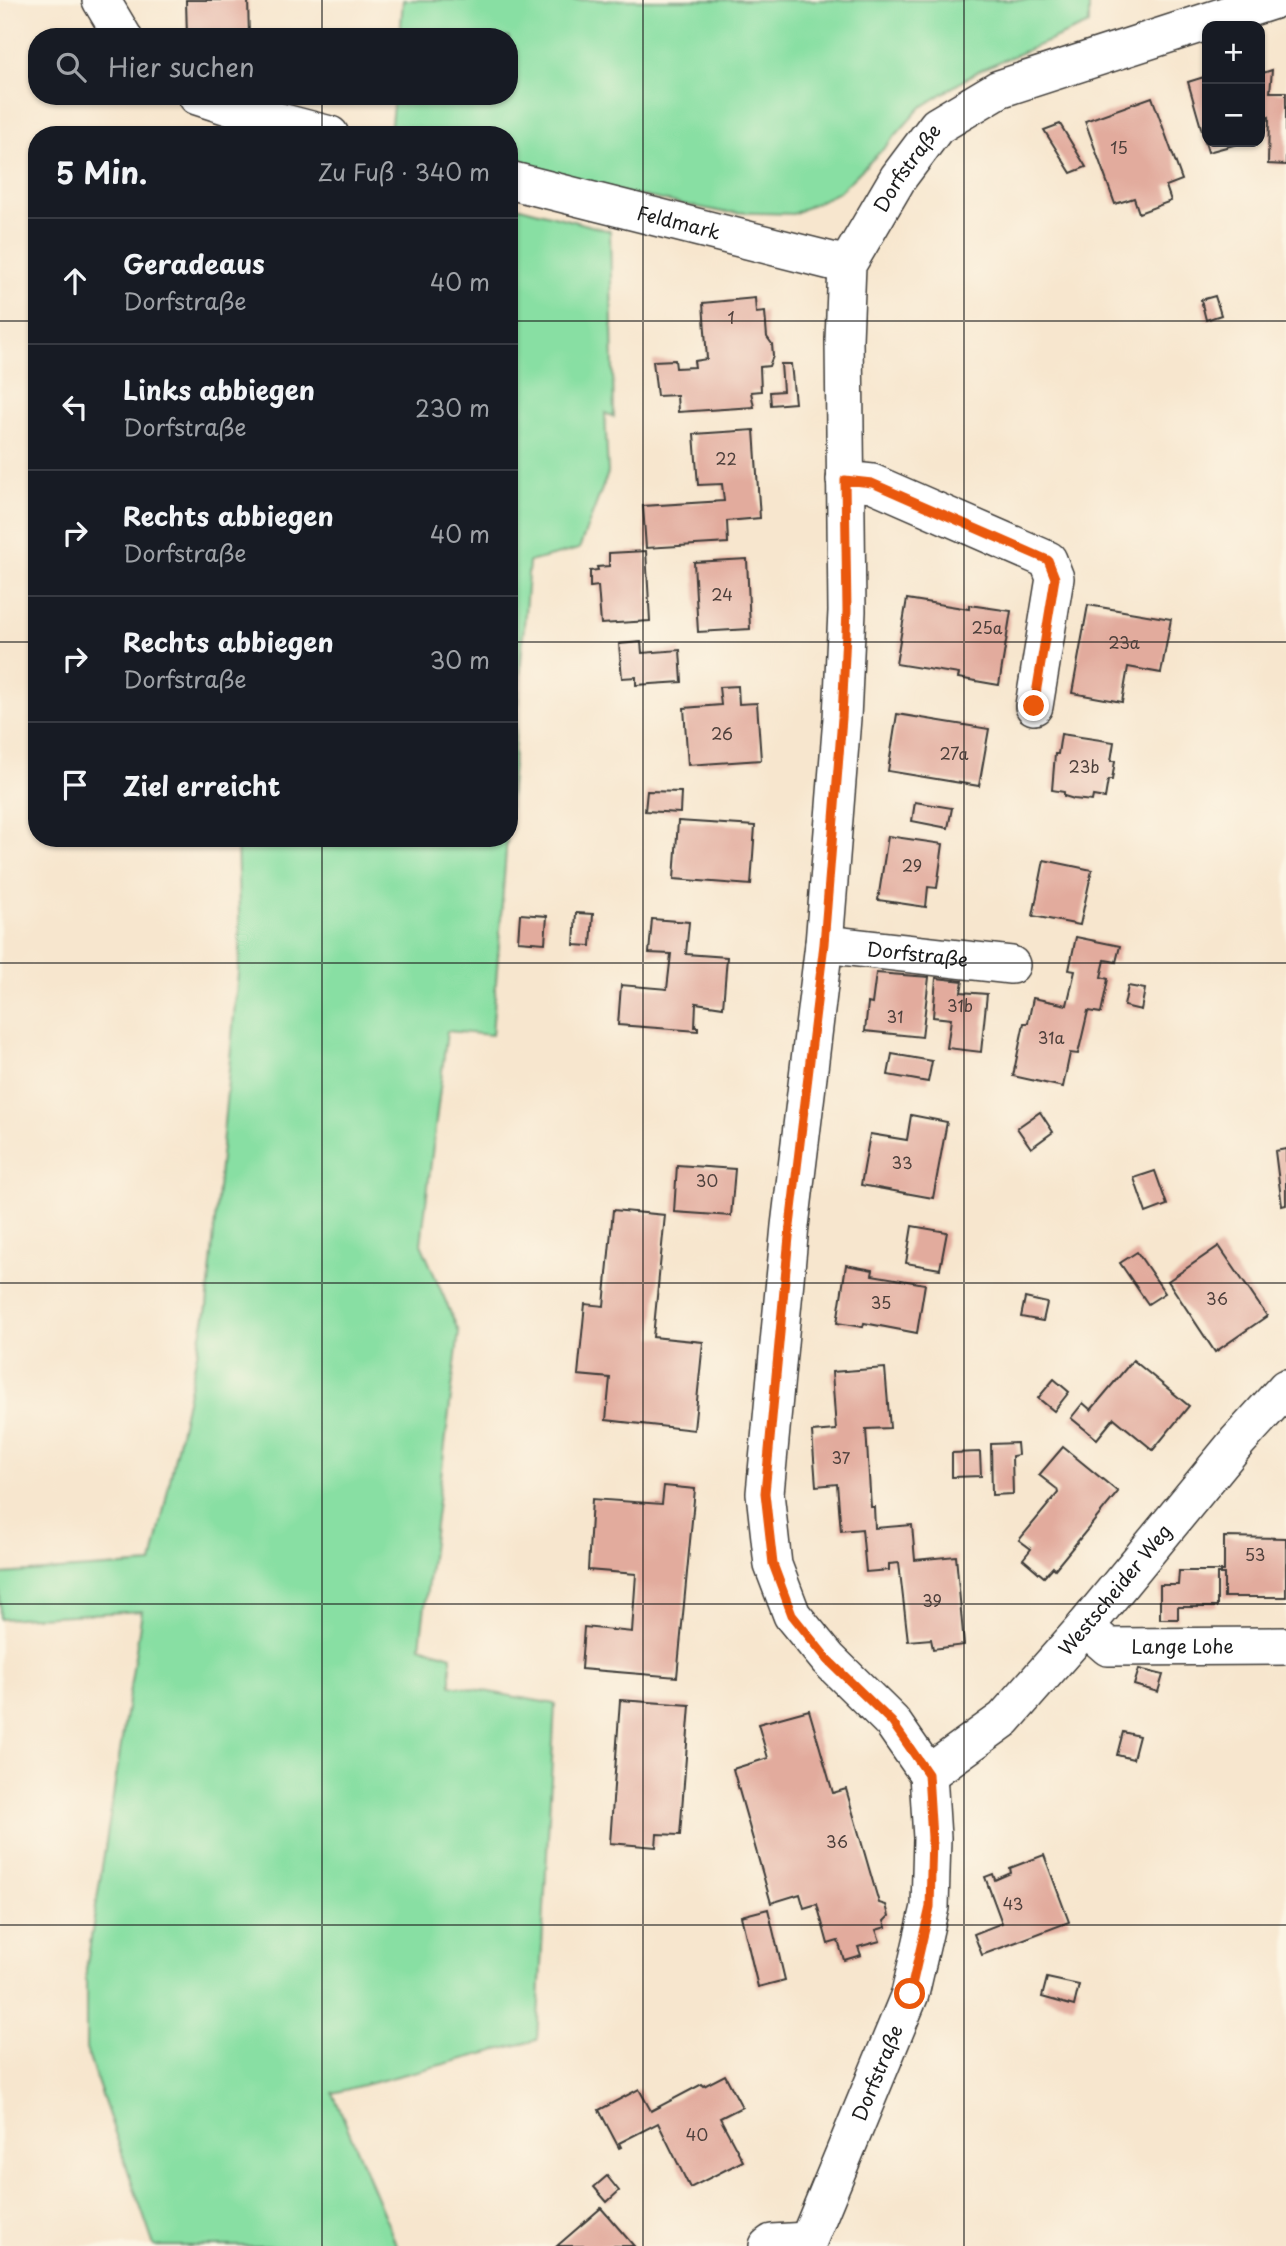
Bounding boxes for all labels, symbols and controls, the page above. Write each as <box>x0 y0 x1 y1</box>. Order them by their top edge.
map controls <box>1202 21 1265 147</box>
button: + <box>1202 21 1265 84</box>
search box <box>28 28 518 105</box>
text: Hier suchen <box>108 47 255 86</box>
icon: search <box>52 48 90 86</box>
button: − <box>1202 84 1265 147</box>
street label: Dorfstraße <box>866 118 947 217</box>
house number: 15 <box>1110 135 1128 159</box>
text: 5 Min. <box>56 149 147 194</box>
text: Zu Fuß · 340 m <box>318 154 490 189</box>
street label: Feldmark <box>634 198 724 246</box>
text: Geradeaus <box>123 244 265 283</box>
icon: ahead <box>56 262 94 300</box>
text: 40 m <box>430 264 490 299</box>
text: Dorfstraße <box>123 283 247 318</box>
house number: 1 <box>727 305 735 329</box>
text: Links abbiegen <box>123 370 315 409</box>
icon: left <box>56 388 94 426</box>
text: 230 m <box>415 390 490 425</box>
text: Dorfstraße <box>123 409 247 444</box>
house number: 22 <box>715 446 737 470</box>
text: Rechts abbiegen <box>123 496 334 535</box>
icon: right <box>56 514 94 552</box>
text: 40 m <box>430 516 490 551</box>
text: Dorfstraße <box>123 535 247 570</box>
house number: 24 <box>711 582 733 606</box>
house number: 25a <box>971 615 1003 639</box>
text: Rechts abbiegen <box>123 622 334 661</box>
house number: 23a <box>1108 630 1140 654</box>
icon: right <box>56 640 94 678</box>
text: 30 m <box>429 642 490 677</box>
text: Dorfstraße <box>123 661 247 696</box>
route end <box>1018 690 1049 721</box>
house number: 26 <box>711 721 733 745</box>
house number: 27a <box>939 741 969 765</box>
house number: 23b <box>1069 754 1099 778</box>
icon: arrive <box>56 766 94 804</box>
text: Ziel erreicht <box>123 766 281 805</box>
house number: 29 <box>902 853 922 877</box>
street label: Dorfstraße <box>865 934 970 973</box>
house number: 31b <box>947 993 973 1017</box>
house number: 31 <box>887 1004 903 1028</box>
house number: 31a <box>1038 1025 1064 1049</box>
house number: 33 <box>891 1150 913 1174</box>
house number: 30 <box>696 1168 718 1192</box>
house number: 36 <box>1206 1286 1228 1310</box>
house number: 35 <box>871 1290 891 1314</box>
house number: 37 <box>832 1445 851 1469</box>
street label: Westscheider Weg <box>1051 1518 1177 1661</box>
house number: 53 <box>1245 1542 1265 1566</box>
house number: 39 <box>922 1588 942 1612</box>
street label: Lange Lohe <box>1131 1631 1234 1660</box>
house number: 36 <box>826 1829 848 1853</box>
house number: 43 <box>1003 1891 1023 1915</box>
route start <box>894 1978 925 2009</box>
street label: Dorfstraße <box>844 2020 909 2125</box>
house number: 40 <box>686 2122 708 2146</box>

